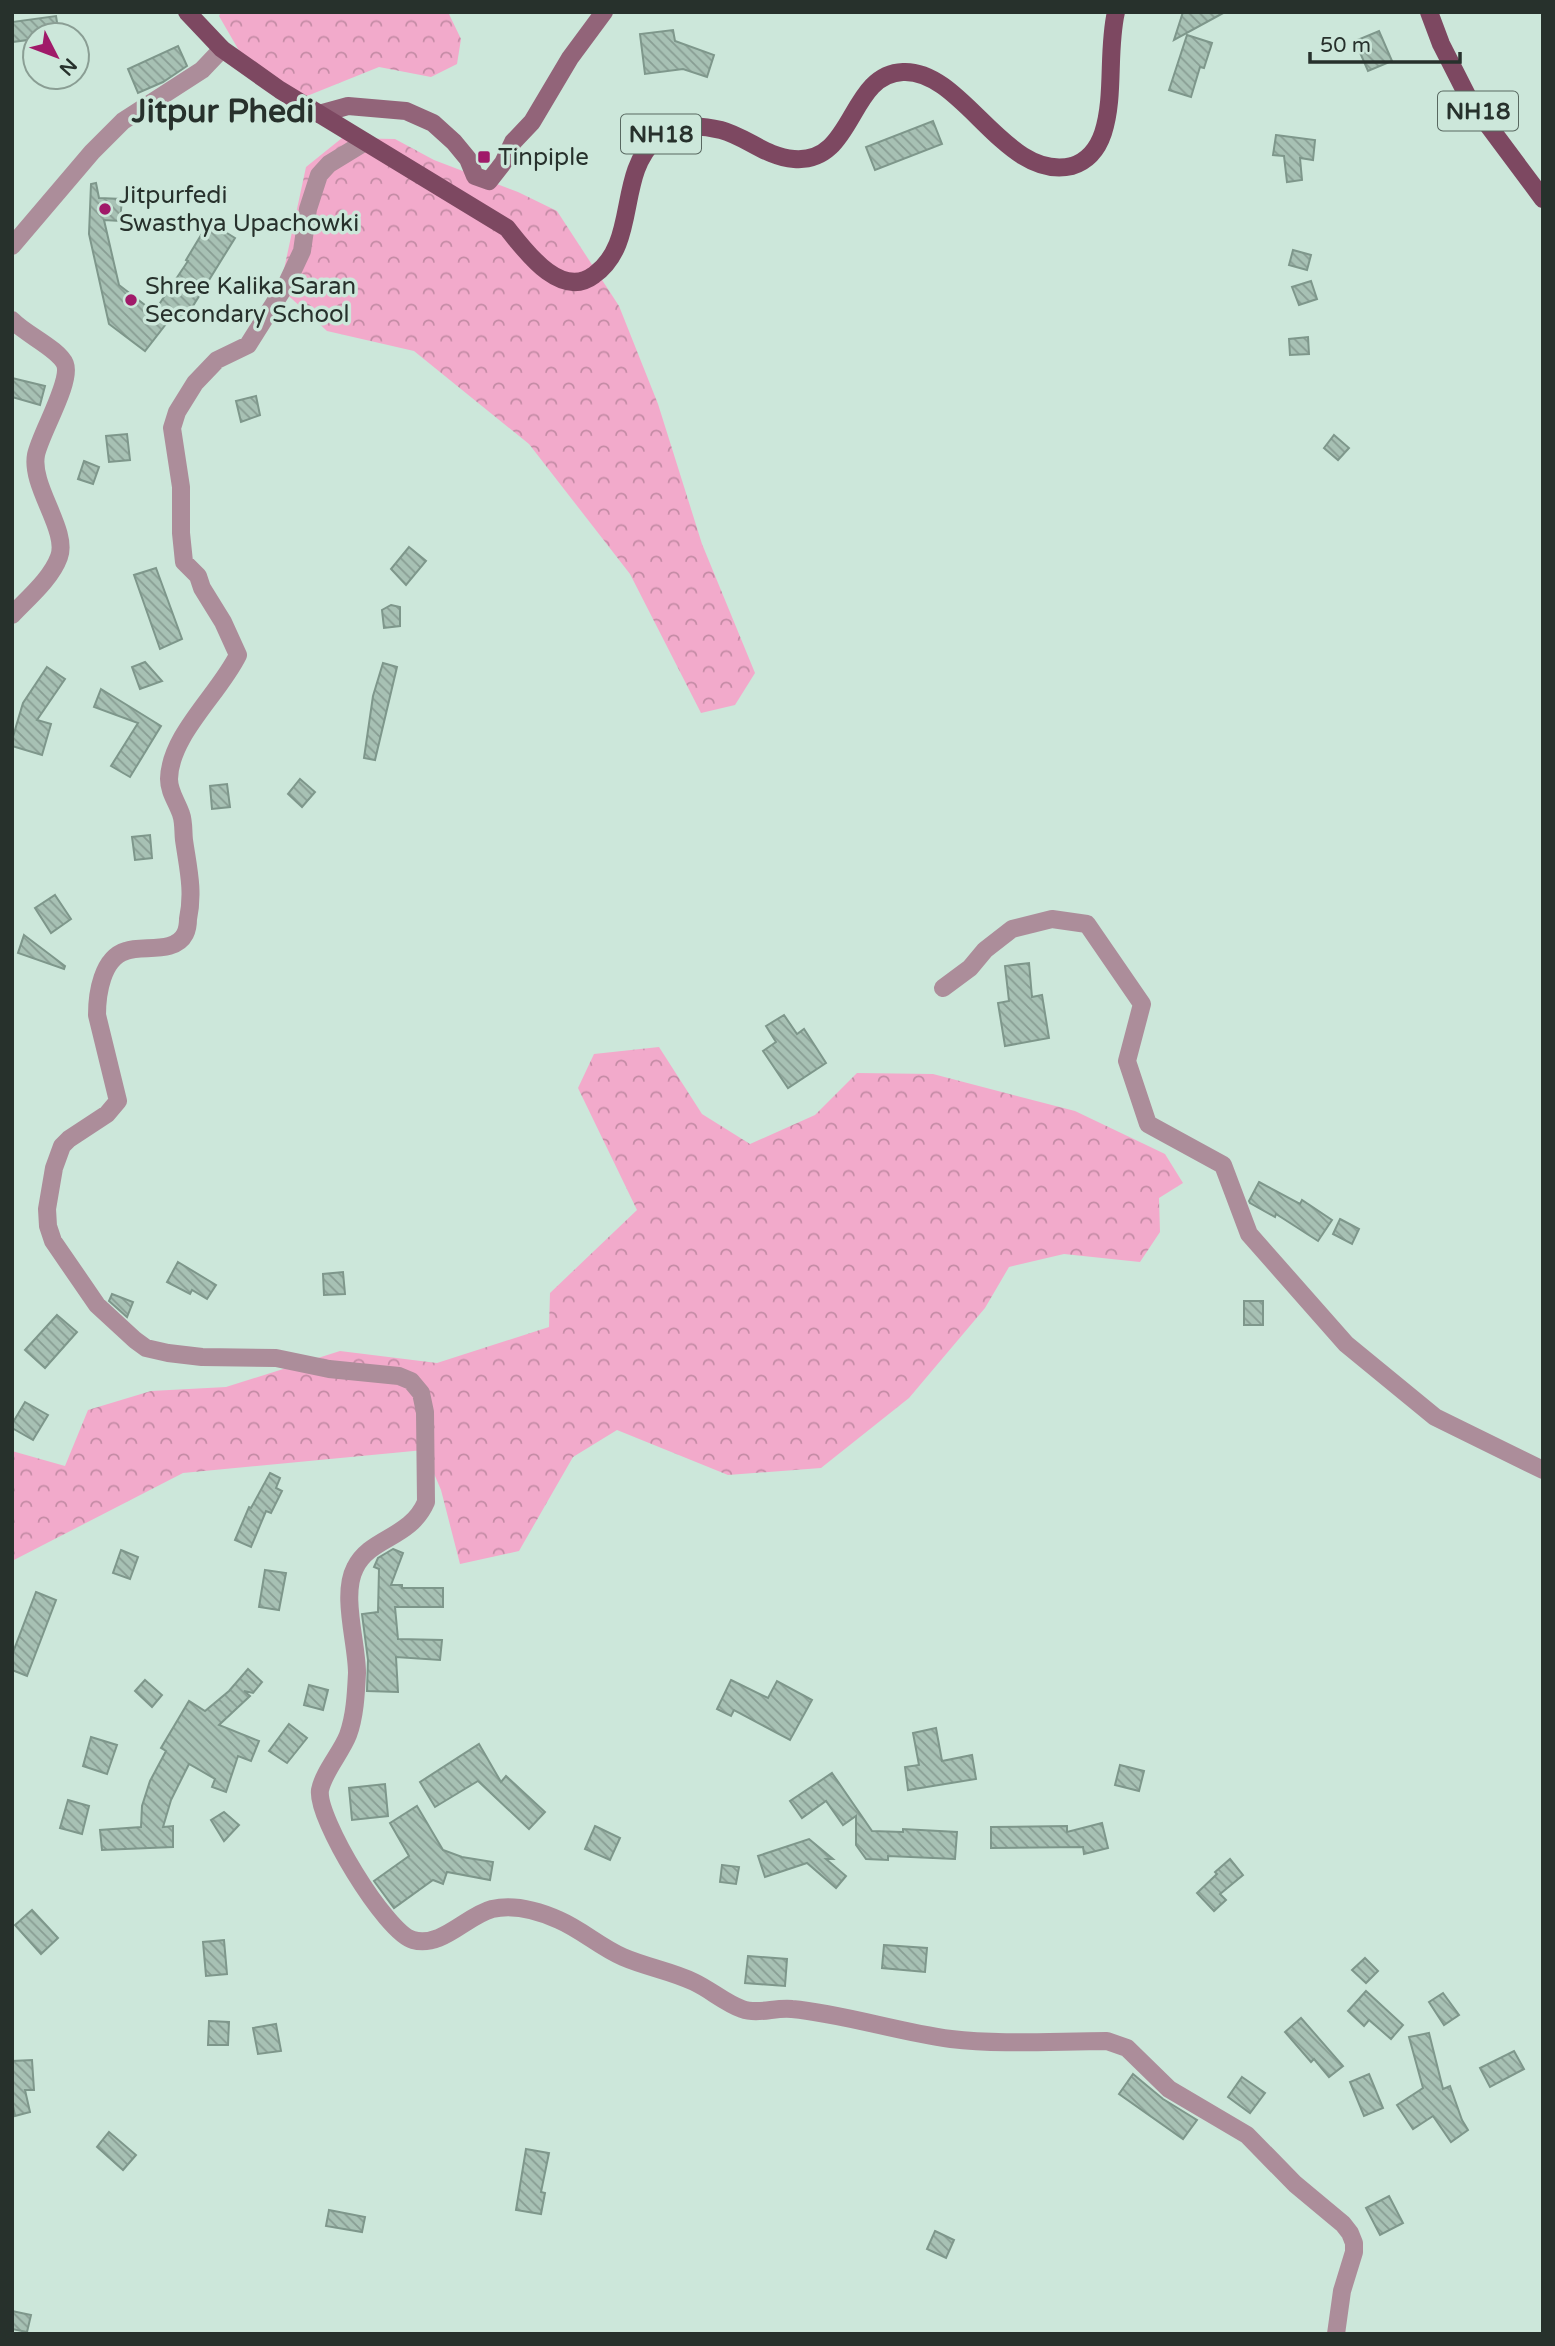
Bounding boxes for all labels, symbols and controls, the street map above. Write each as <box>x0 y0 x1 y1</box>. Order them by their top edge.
north arrow <box>21 21 91 91</box>
scale bar <box>1310 21 1460 65</box>
text: 50 m <box>1320 33 1371 58</box>
text: N <box>55 54 81 80</box>
road number: NH18 <box>1438 92 1518 130</box>
district label: Jitpur Phedi <box>131 93 314 131</box>
road number: NH18 <box>621 114 701 154</box>
place label: Tinpiple <box>498 143 589 172</box>
marker: Tinpiple <box>476 149 492 165</box>
place label: Jitpurfedi Swasthya Upachowki <box>119 181 359 238</box>
marker: Jitpurfedi Swasthya Upachowki <box>97 201 113 217</box>
place label: Shree Kalika Saran Secondary School <box>145 272 356 329</box>
marker: Shree Kalika Saran Secondary School <box>123 292 139 308</box>

